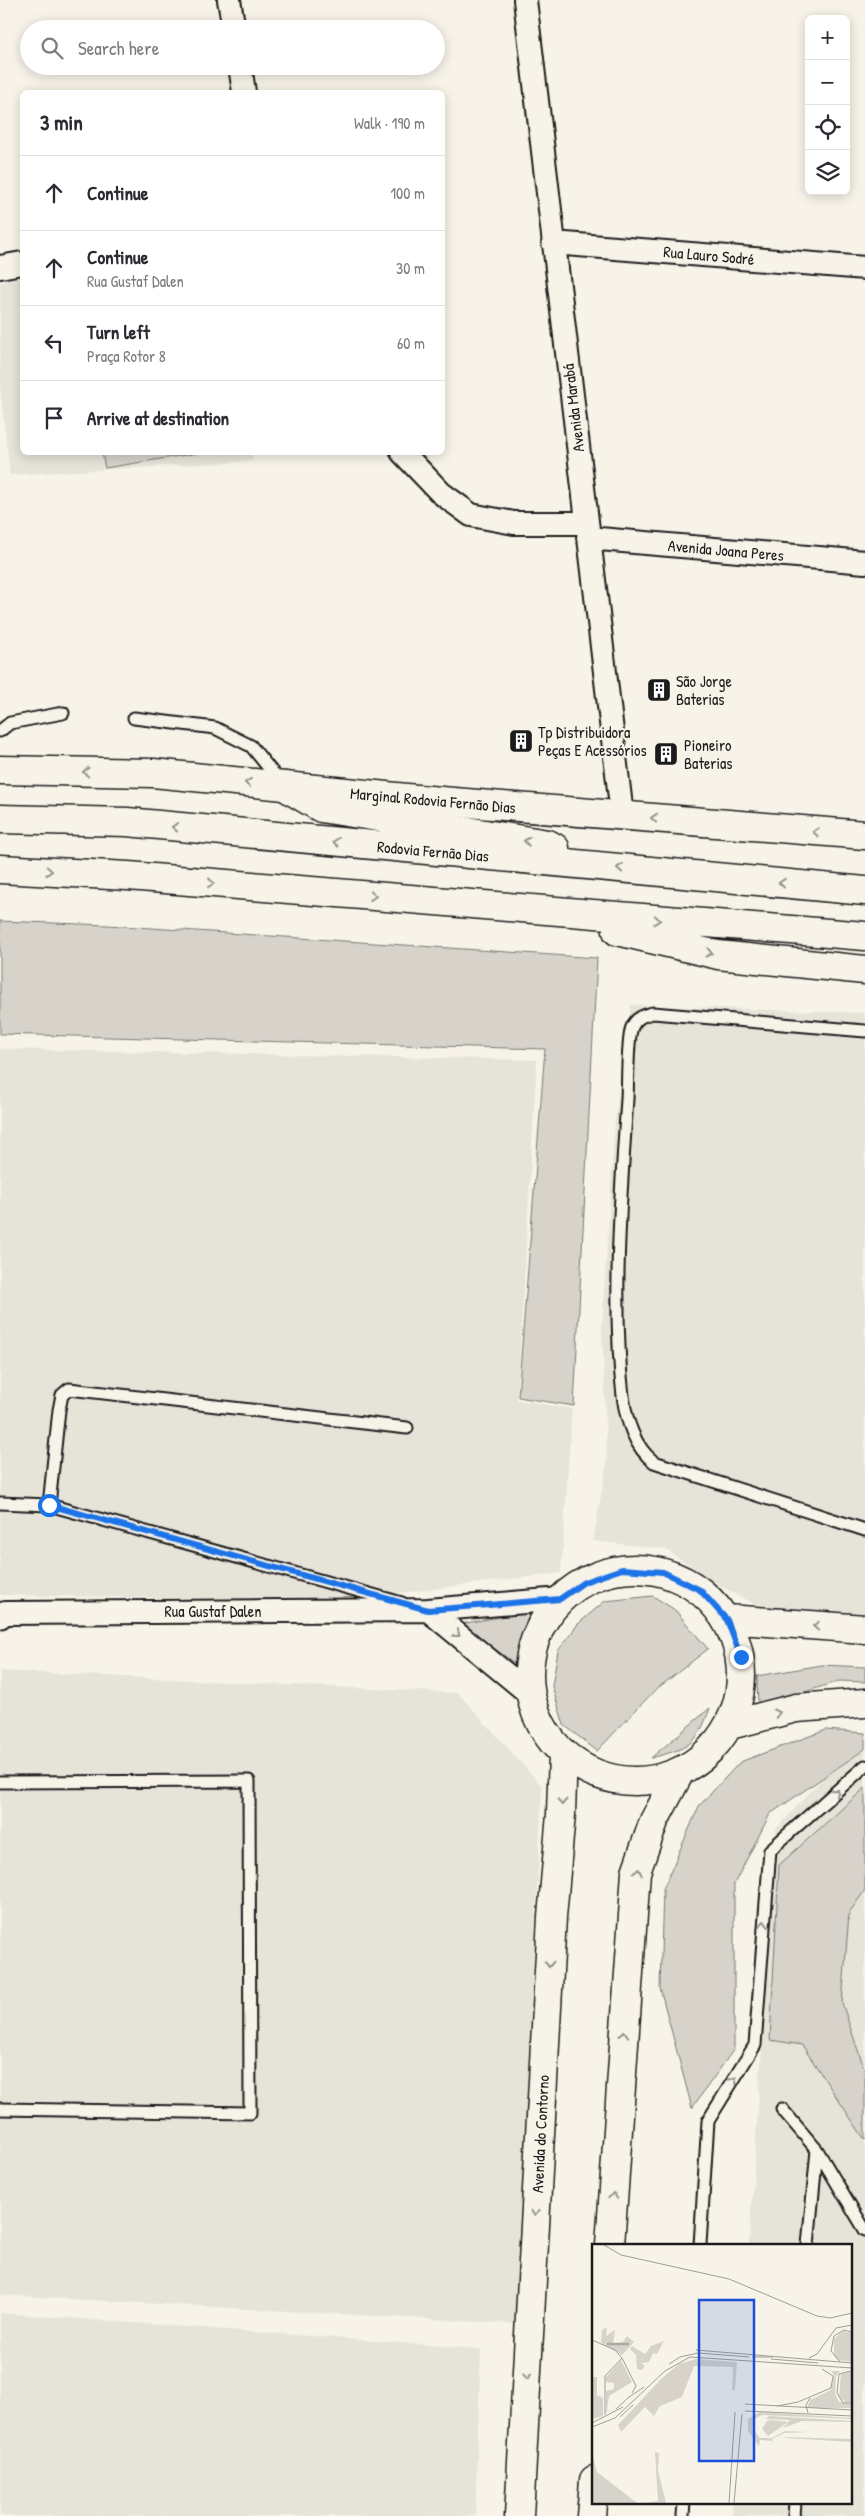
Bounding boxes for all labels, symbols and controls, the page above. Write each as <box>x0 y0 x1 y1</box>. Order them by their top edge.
map controls <box>805 15 850 195</box>
button: + <box>805 15 850 60</box>
search box <box>20 20 445 75</box>
icon: search <box>38 34 66 62</box>
text: Search here <box>78 35 159 61</box>
button: − <box>805 60 850 105</box>
button: locate <box>805 105 850 150</box>
text: 3 min <box>40 108 83 137</box>
text: Walk · 190 m <box>354 112 425 134</box>
button: layers <box>805 150 850 195</box>
icon: ahead <box>40 179 68 207</box>
text: Continue <box>87 180 148 206</box>
text: 100 m <box>390 182 425 204</box>
street label: Rua Lauro Sodré <box>663 240 756 270</box>
text: Continue <box>87 244 148 270</box>
icon: ahead <box>40 254 68 282</box>
text: 30 m <box>396 257 425 279</box>
text: Rua Gustaf Dalen <box>87 270 184 292</box>
text: Turn left <box>87 319 150 345</box>
icon: left <box>40 329 68 357</box>
text: 60 m <box>397 332 425 354</box>
text: Praça Rotor 8 <box>87 345 166 367</box>
street label: Avenida Marabá <box>557 363 589 453</box>
icon: arrive <box>40 404 68 432</box>
text: Arrive at destination <box>87 405 229 431</box>
street label: Avenida Joana Peres <box>667 534 785 566</box>
place label: São Jorge Baterias <box>676 670 732 710</box>
building icon: São Jorge Baterias <box>646 677 672 703</box>
place label: Tp Distribuidora Peças E Acessórios <box>538 721 647 761</box>
building icon: Tp Distribuidora Peças E Acessórios <box>508 728 534 754</box>
place label: Pioneiro Baterias <box>684 734 732 774</box>
building icon: Pioneiro Baterias <box>653 741 679 767</box>
one-way arrow <box>82 767 90 777</box>
one-way arrow <box>244 778 252 789</box>
street label: Marginal Rodovia Fernão Dias <box>349 782 517 818</box>
one-way arrow <box>650 813 658 824</box>
one-way arrow <box>170 821 178 832</box>
one-way arrow <box>812 826 820 837</box>
street label: Rodovia Fernão Dias <box>376 835 490 867</box>
one-way arrow <box>332 836 340 847</box>
one-way arrow <box>522 836 531 846</box>
one-way arrow <box>616 863 624 874</box>
one-way arrow <box>45 865 53 876</box>
one-way arrow <box>207 877 215 888</box>
one-way arrow <box>778 878 786 889</box>
one-way arrow <box>369 890 377 901</box>
one-way arrow <box>653 914 661 925</box>
one-way arrow <box>704 947 713 958</box>
route start <box>38 1494 61 1517</box>
street label: Rua Gustaf Dalen <box>165 1600 261 1622</box>
one-way arrow <box>812 1620 820 1631</box>
one-way arrow <box>452 1629 461 1638</box>
route end <box>730 1646 753 1669</box>
one-way arrow <box>773 1708 782 1719</box>
one-way arrow <box>831 1788 840 1797</box>
one-way arrow <box>556 1798 567 1806</box>
one-way arrow <box>632 1868 642 1877</box>
one-way arrow <box>759 1920 770 1928</box>
one-way arrow <box>544 1960 555 1968</box>
one-way arrow <box>618 2030 629 2038</box>
street label: Avenida do Contorno <box>526 2074 554 2194</box>
one-way arrow <box>728 2076 738 2085</box>
one-way arrow <box>607 2192 618 2200</box>
one-way arrow <box>530 2210 541 2218</box>
inset map <box>592 2244 852 2504</box>
one-way arrow <box>521 2372 532 2380</box>

